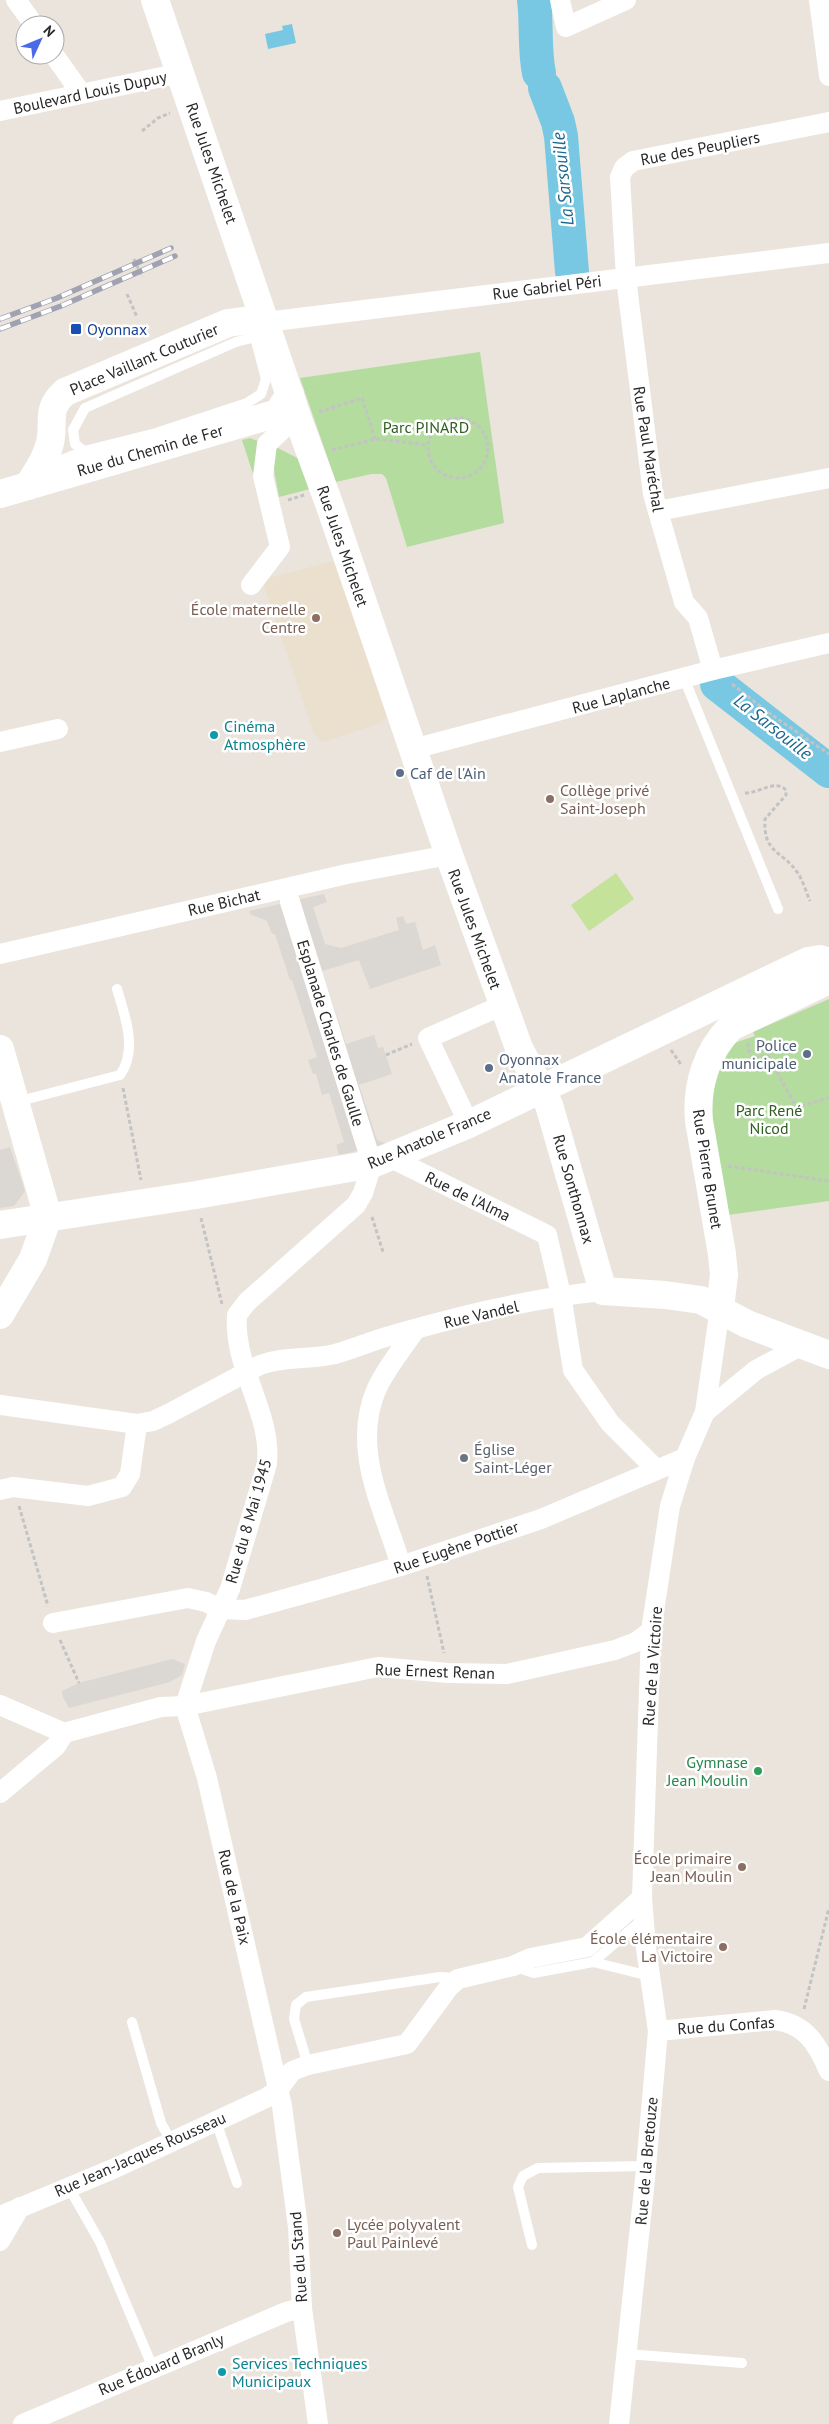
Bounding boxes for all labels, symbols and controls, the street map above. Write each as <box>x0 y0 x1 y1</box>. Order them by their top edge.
north arrow <box>15 15 65 65</box>
text: N <box>40 21 59 41</box>
street label: Boulevard Louis Dupuy <box>11 66 169 118</box>
street label: Rue Jules Michelet <box>182 100 242 227</box>
street label: Rue des Peupliers <box>639 127 762 169</box>
water label: La Sarsouille <box>546 131 579 227</box>
street label: Rue Gabriel Péri <box>491 270 603 304</box>
street label: Place Vaillant Couturier <box>67 318 222 399</box>
place label: Oyonnax <box>87 319 147 339</box>
marker: Oyonnax <box>69 322 83 336</box>
street label: Rue Paul Maréchal <box>629 385 669 514</box>
park label: Parc PINARD <box>383 417 469 437</box>
street label: Rue du Chemin de Fer <box>75 419 226 480</box>
street label: Rue Jules Michelet <box>313 483 373 610</box>
place label: École maternelle Centre <box>191 599 306 637</box>
marker: École maternelle Centre <box>310 612 322 624</box>
street label: Rue Laplanche <box>570 672 672 718</box>
water label: La Sarsouille <box>729 689 818 765</box>
place label: Cinéma Atmosphère <box>224 716 306 754</box>
marker: Cinéma Atmosphère <box>208 729 220 741</box>
place label: Caf de l'Ain <box>410 763 486 783</box>
marker: Caf de l'Ain <box>394 767 406 779</box>
place label: Collège privé Saint-Joseph <box>560 780 650 818</box>
marker: Collège privé Saint-Joseph <box>544 793 556 805</box>
street label: Rue Jules Michelet <box>444 866 506 993</box>
street label: Rue Bichat <box>186 884 263 920</box>
street label: Esplanade Charles de Gaulle <box>293 937 369 1129</box>
place label: Police municipale <box>721 1035 797 1073</box>
marker: Police municipale <box>801 1048 813 1060</box>
place label: Oyonnax Anatole France <box>499 1049 601 1087</box>
marker: Oyonnax Anatole France <box>483 1062 495 1074</box>
park label: Parc René Nicod <box>736 1100 802 1138</box>
street label: Rue Anatole France <box>364 1103 494 1173</box>
street label: Rue Pierre Brunet <box>689 1108 727 1231</box>
street label: Rue Sonthonnax <box>549 1132 599 1246</box>
street label: Rue de l'Alma <box>422 1167 514 1225</box>
street label: Rue Vandel <box>442 1296 521 1332</box>
place label: Église Saint-Léger <box>474 1439 552 1477</box>
marker: Église Saint-Léger <box>458 1452 470 1464</box>
street label: Rue du 8 Mai 1945 <box>221 1456 275 1586</box>
street label: Rue Eugène Pottier <box>391 1516 522 1578</box>
street label: Rue de la Victoire <box>638 1605 666 1727</box>
street label: Rue Ernest Renan <box>375 1659 495 1683</box>
place label: Gymnase Jean Moulin <box>666 1752 748 1790</box>
marker: Gymnase Jean Moulin <box>752 1765 764 1777</box>
street label: Rue de la Paix <box>214 1847 256 1947</box>
place label: École primaire Jean Moulin <box>634 1848 732 1886</box>
marker: École primaire Jean Moulin <box>736 1861 748 1873</box>
place label: École élémentaire La Victoire <box>590 1928 713 1966</box>
marker: École élémentaire La Victoire <box>717 1941 729 1953</box>
street label: Rue du Confas <box>677 2012 776 2038</box>
street label: Rue de la Bretouze <box>630 2096 662 2226</box>
street label: Rue Jean-Jacques Rousseau <box>51 2107 229 2201</box>
street label: Rue du Stand <box>285 2211 311 2303</box>
place label: Lycée polyvalent Paul Painlevé <box>347 2214 461 2252</box>
marker: Lycée polyvalent Paul Painlevé <box>331 2227 343 2239</box>
street label: Rue Édouard Branly <box>95 2328 227 2400</box>
place label: Services Techniques Municipaux <box>232 2353 368 2391</box>
marker: Services Techniques Municipaux <box>216 2366 228 2378</box>

